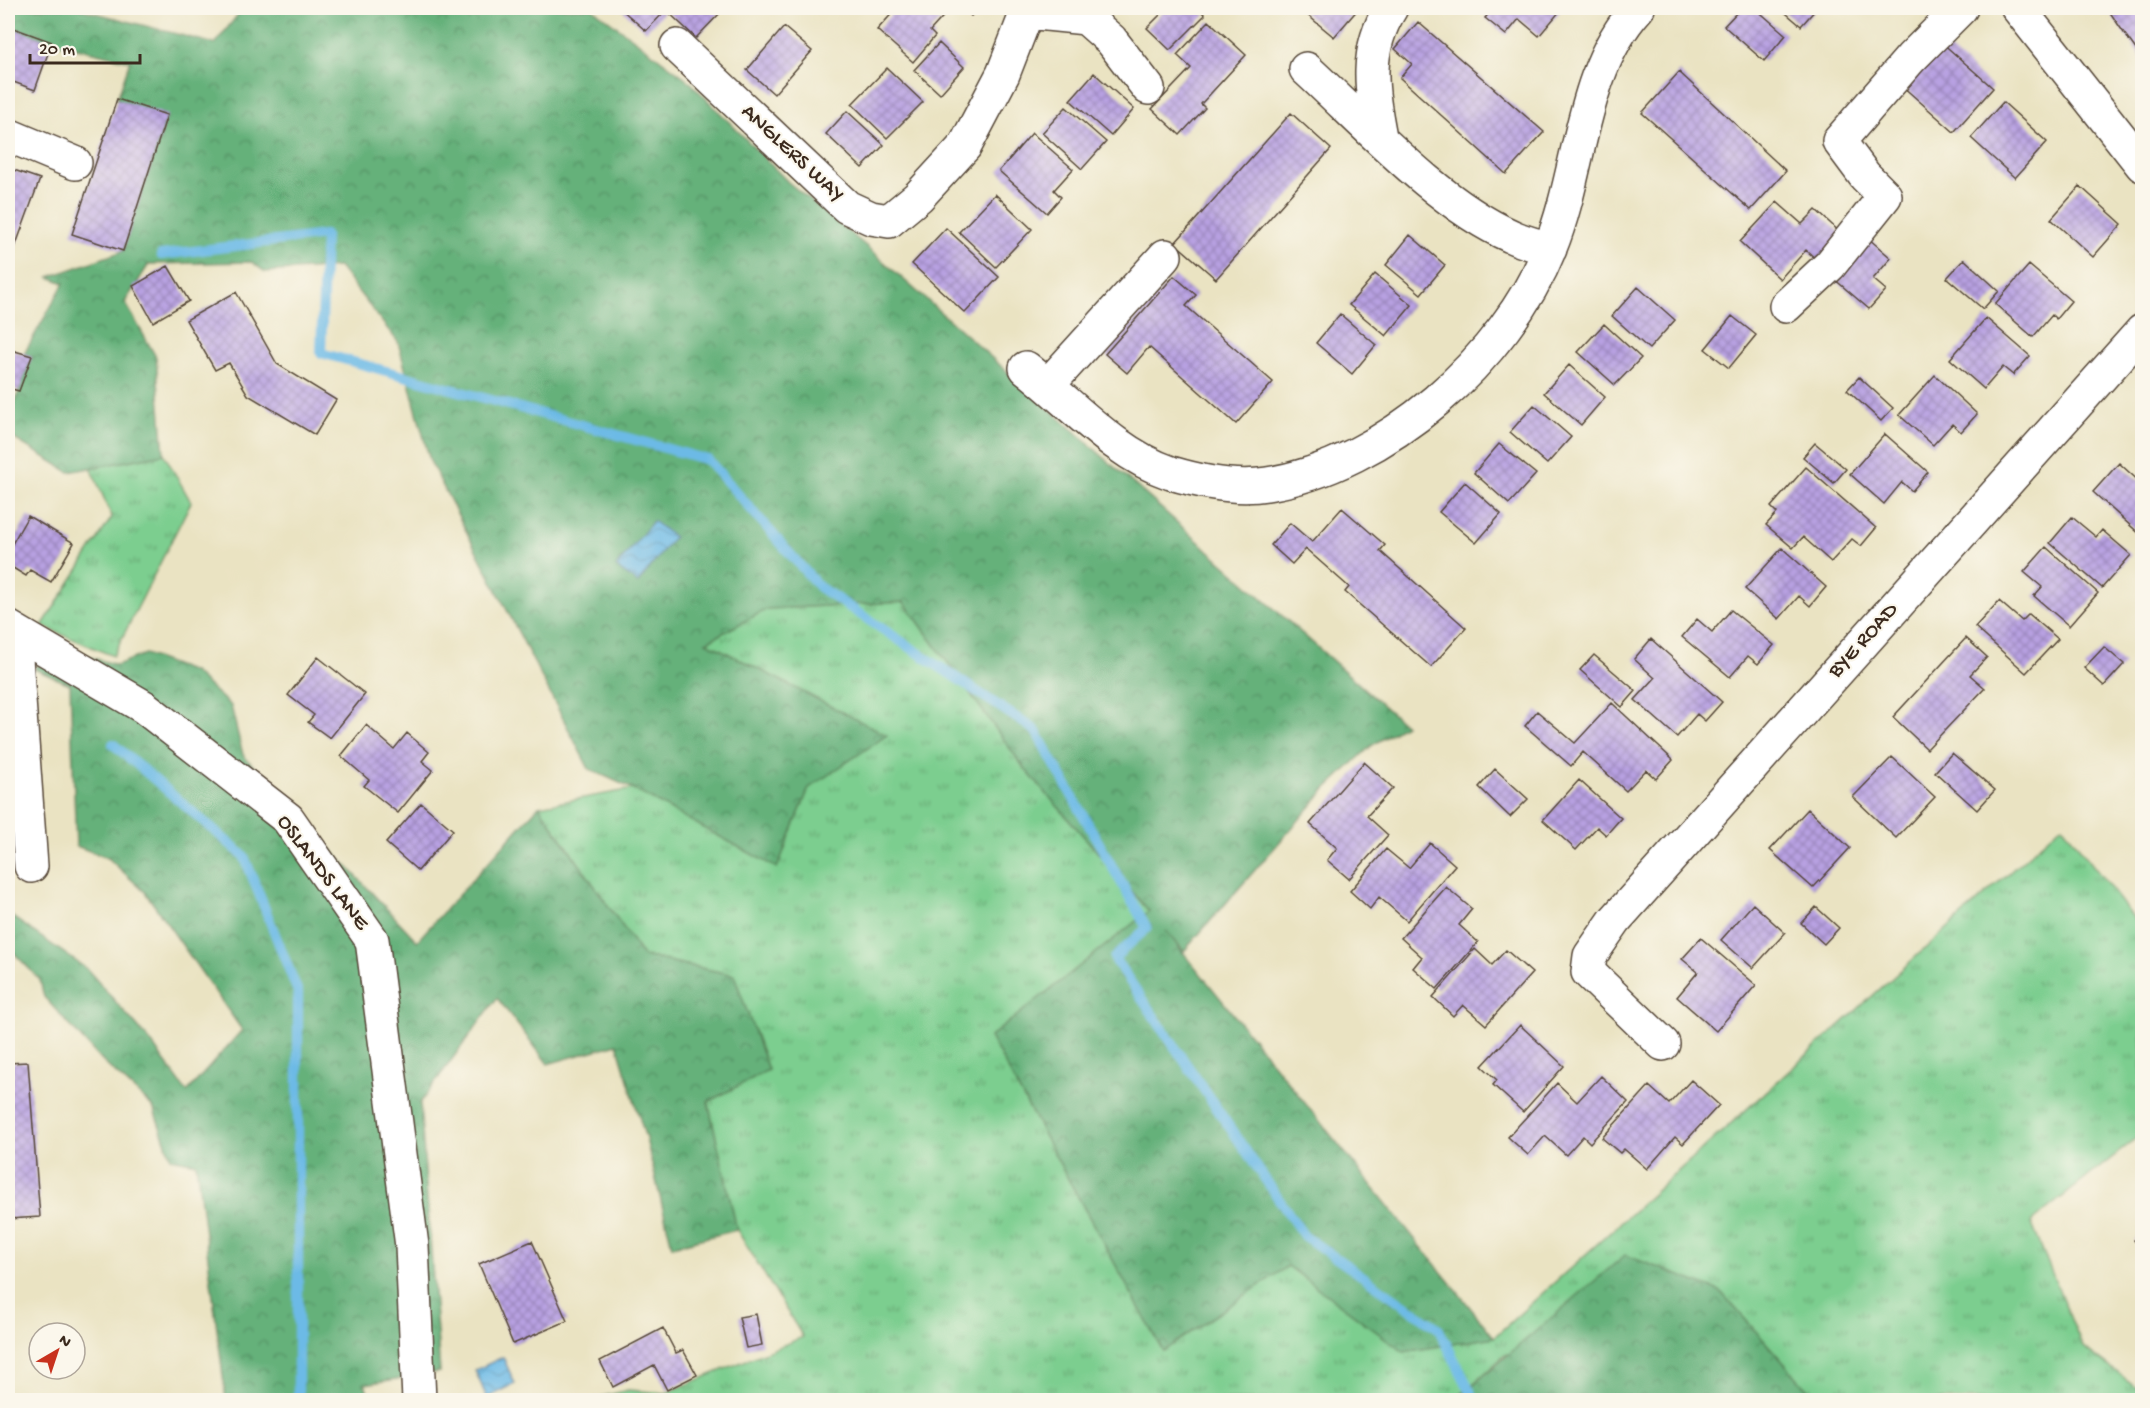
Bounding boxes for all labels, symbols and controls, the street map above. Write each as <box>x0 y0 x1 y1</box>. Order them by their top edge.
scale bar <box>30 27 140 65</box>
text: 20 m <box>39 40 75 61</box>
street label: ANGLERS WAY <box>735 100 849 208</box>
street label: BYE ROAD <box>1823 597 1905 685</box>
street label: OSLANDS LANE <box>270 810 375 937</box>
north arrow <box>27 1321 87 1381</box>
text: N <box>54 1331 75 1353</box>

